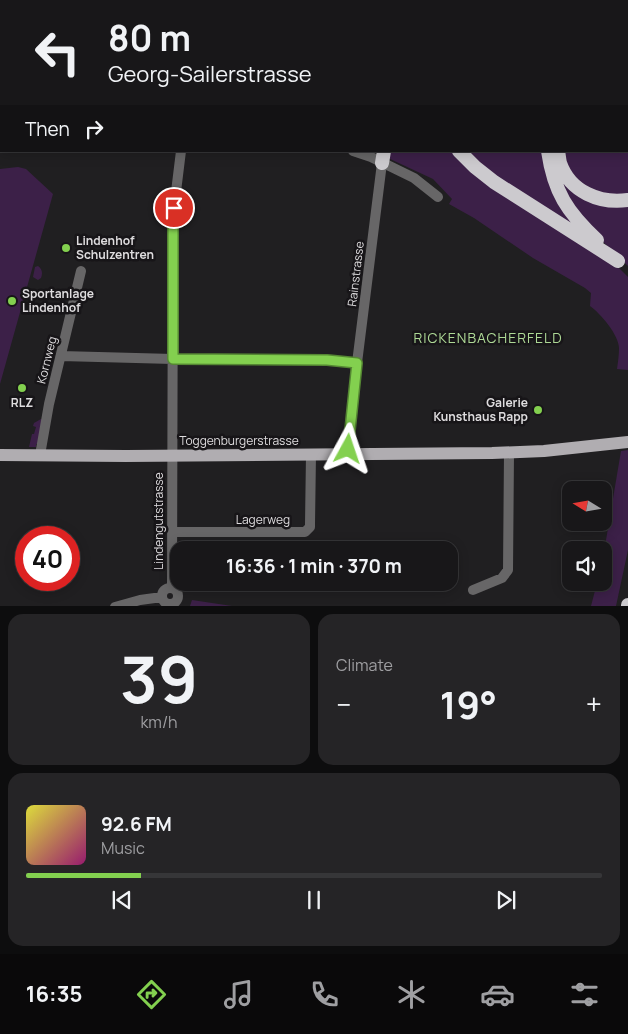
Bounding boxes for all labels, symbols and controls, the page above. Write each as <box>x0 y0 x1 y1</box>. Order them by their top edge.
text: 80 m <box>108 14 191 62</box>
icon: left <box>25 20 90 85</box>
text: Georg-Sailerstrasse <box>108 59 312 89</box>
icon: right <box>80 115 108 143</box>
text: Then <box>25 116 70 142</box>
pin <box>153 187 195 229</box>
icon: arrive <box>160 194 188 222</box>
place label: Lindenhof Schulzentren <box>76 232 154 263</box>
street label: Rainstrasse <box>343 240 368 308</box>
marker: Lindenhof Schulzentren <box>60 242 72 254</box>
place label: Sportanlage Lindenhof <box>22 285 94 316</box>
marker: Sportanlage Lindenhof <box>6 295 18 307</box>
district label: RICKENBACHERFELD <box>413 328 563 347</box>
street label: Kornweg <box>32 334 61 385</box>
marker: RLZ <box>16 382 28 394</box>
place label: RLZ <box>11 394 33 411</box>
place label: Galerie Kunsthaus Rapp <box>434 394 528 425</box>
marker: Galerie Kunsthaus Rapp <box>532 404 544 416</box>
position arrow <box>321 422 373 474</box>
street label: Toggenburgerstrasse <box>179 432 299 449</box>
street label: Lindengutstrasse <box>150 472 167 570</box>
north arrow <box>562 481 612 531</box>
map controls <box>562 481 612 591</box>
street label: Lagerweg <box>236 511 290 528</box>
speed limit sign: 40 <box>15 526 80 591</box>
button: sound <box>562 541 612 591</box>
text: 16:36 · 1 min · 370 m <box>226 553 402 579</box>
text: 39 <box>120 634 198 723</box>
text: Climate <box>336 654 393 676</box>
text: 19° <box>440 678 497 730</box>
text: − <box>336 685 351 723</box>
text: + <box>586 685 602 723</box>
text: km/h <box>140 711 178 733</box>
text: 92.6 FM <box>101 811 172 837</box>
text: Music <box>101 837 145 859</box>
icon: previous <box>108 886 136 914</box>
icon: pause <box>300 886 328 914</box>
icon: next <box>492 886 520 914</box>
icon: directions <box>134 977 169 1012</box>
icon: music <box>221 977 256 1012</box>
icon: phone <box>307 977 342 1012</box>
icon: climate <box>394 977 429 1012</box>
icon: car <box>480 977 515 1012</box>
icon: filters <box>567 977 602 1012</box>
text: 16:35 <box>26 979 82 1009</box>

